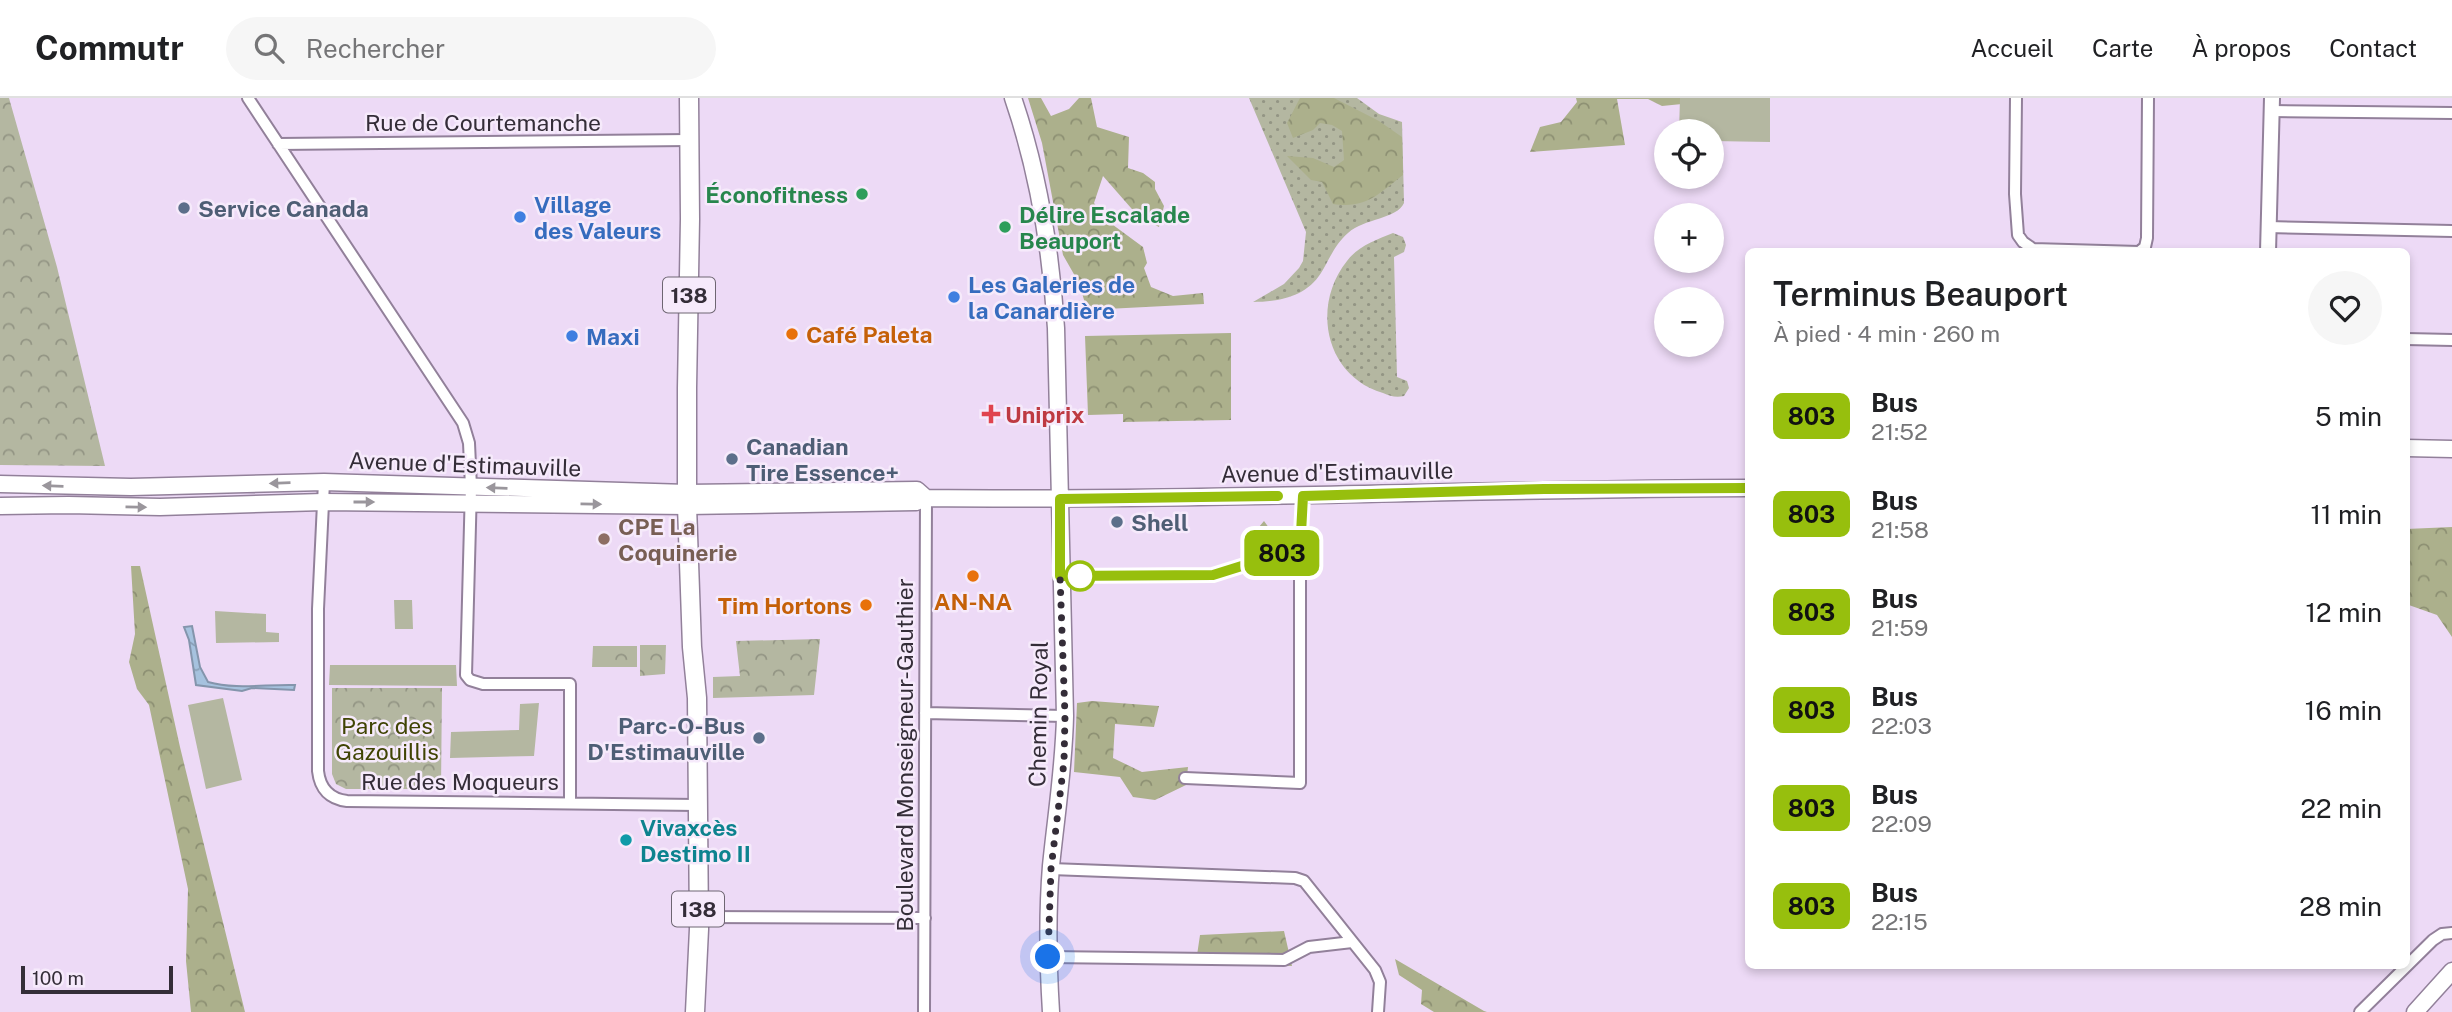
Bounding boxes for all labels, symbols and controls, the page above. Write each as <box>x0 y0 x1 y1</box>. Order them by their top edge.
search box <box>226 17 716 80</box>
text: Commutr <box>35 29 184 67</box>
icon: search <box>250 29 288 67</box>
text: Rechercher <box>306 33 445 64</box>
text: Accueil <box>1971 34 2054 62</box>
text: Carte <box>2092 34 2153 62</box>
text: À propos <box>2191 34 2291 62</box>
text: Contact <box>2329 34 2417 62</box>
street label: Rue de Courtemanche <box>365 109 601 136</box>
map controls <box>1654 119 1724 357</box>
button: locate <box>1654 119 1724 189</box>
place label: Éconofitness <box>705 181 848 208</box>
marker: Éconofitness <box>854 186 870 202</box>
place label: Village des Valeurs <box>534 191 661 244</box>
place label: Service Canada <box>198 195 369 222</box>
marker: Service Canada <box>176 200 192 216</box>
place label: Délire Escalade Beauport <box>1019 201 1190 254</box>
button: + <box>1654 203 1724 273</box>
marker: Village des Valeurs <box>512 209 528 225</box>
marker: Délire Escalade Beauport <box>997 219 1013 235</box>
place label: Les Galeries de la Canardière <box>968 271 1135 324</box>
button: heart <box>2308 271 2382 345</box>
text: Terminus Beauport <box>1773 275 2068 313</box>
road number: 138 <box>663 278 715 312</box>
button: − <box>1654 287 1724 357</box>
marker: Les Galeries de la Canardière <box>946 289 962 305</box>
text: À pied · 4 min · 260 m <box>1773 320 2000 347</box>
place label: Café Paleta <box>806 321 933 348</box>
place label: Maxi <box>586 323 640 350</box>
marker: Café Paleta <box>784 326 800 342</box>
marker: Maxi <box>564 328 580 344</box>
text: Bus <box>1871 387 1918 418</box>
place label: Uniprix <box>1005 401 1085 428</box>
text: 5 min <box>2315 401 2382 432</box>
text: 803 <box>1788 402 1835 430</box>
marker: Uniprix <box>983 406 999 422</box>
text: 21:52 <box>1871 418 1928 445</box>
place label: Canadian Tire Essence+ <box>746 433 899 486</box>
street label: Avenue d'Estimauville <box>348 446 582 482</box>
marker: Canadian Tire Essence+ <box>724 451 740 467</box>
street label: Avenue d'Estimauville <box>1220 456 1454 488</box>
one-way arrow <box>269 477 291 489</box>
one-way arrow <box>42 480 64 492</box>
one-way arrow <box>485 482 507 493</box>
text: Bus <box>1871 485 1918 516</box>
one-way arrow <box>353 496 375 508</box>
one-way arrow <box>581 499 603 510</box>
text: 11 min <box>2310 499 2382 530</box>
text: 803 <box>1788 500 1835 528</box>
one-way arrow <box>126 501 148 512</box>
place label: Shell <box>1131 509 1189 536</box>
place label: CPE La Coquinerie <box>618 513 738 566</box>
marker: Shell <box>1109 514 1125 530</box>
text: 21:58 <box>1871 516 1929 543</box>
line badge: 803 <box>1242 530 1322 576</box>
marker: CPE La Coquinerie <box>596 531 612 547</box>
text: 803 <box>1258 539 1306 567</box>
unlabelled marker <box>1065 561 1095 591</box>
marker: AN-NA <box>965 568 981 584</box>
street label: Boulevard Monseigneur-Gauthier <box>891 578 918 932</box>
text: Bus <box>1871 583 1918 614</box>
place label: AN-NA <box>934 588 1013 615</box>
place label: Tim Hortons <box>718 592 852 619</box>
marker: Tim Hortons <box>858 597 874 613</box>
text: 12 min <box>2306 597 2382 628</box>
text: 803 <box>1788 598 1835 626</box>
text: 21:59 <box>1871 614 1928 641</box>
street label: Chemin Royal <box>1023 641 1053 787</box>
text: Bus <box>1871 681 1918 712</box>
text: 16 min <box>2305 695 2382 726</box>
text: 803 <box>1788 696 1835 724</box>
park label: Parc des Gazouillis <box>335 712 439 765</box>
place label: Parc-O-Bus D'Estimauville <box>587 712 745 765</box>
text: 22:03 <box>1871 712 1932 739</box>
marker: Parc-O-Bus D'Estimauville <box>751 730 767 746</box>
street label: Rue des Moqueurs <box>361 768 559 795</box>
text: Bus <box>1871 779 1918 810</box>
text: 22 min <box>2301 793 2382 824</box>
text: 803 <box>1788 794 1835 822</box>
text: 22:09 <box>1871 810 1932 837</box>
place label: Vivaxcès Destimo II <box>640 814 751 867</box>
marker: Vivaxcès Destimo II <box>618 832 634 848</box>
text: Bus <box>1871 877 1918 908</box>
text: 28 min <box>2299 891 2382 922</box>
road number: 138 <box>672 892 724 926</box>
text: 803 <box>1788 892 1835 920</box>
text: 22:15 <box>1871 908 1928 935</box>
your location <box>1030 939 1065 974</box>
scale bar <box>21 963 173 995</box>
text: 100 m <box>32 967 84 989</box>

